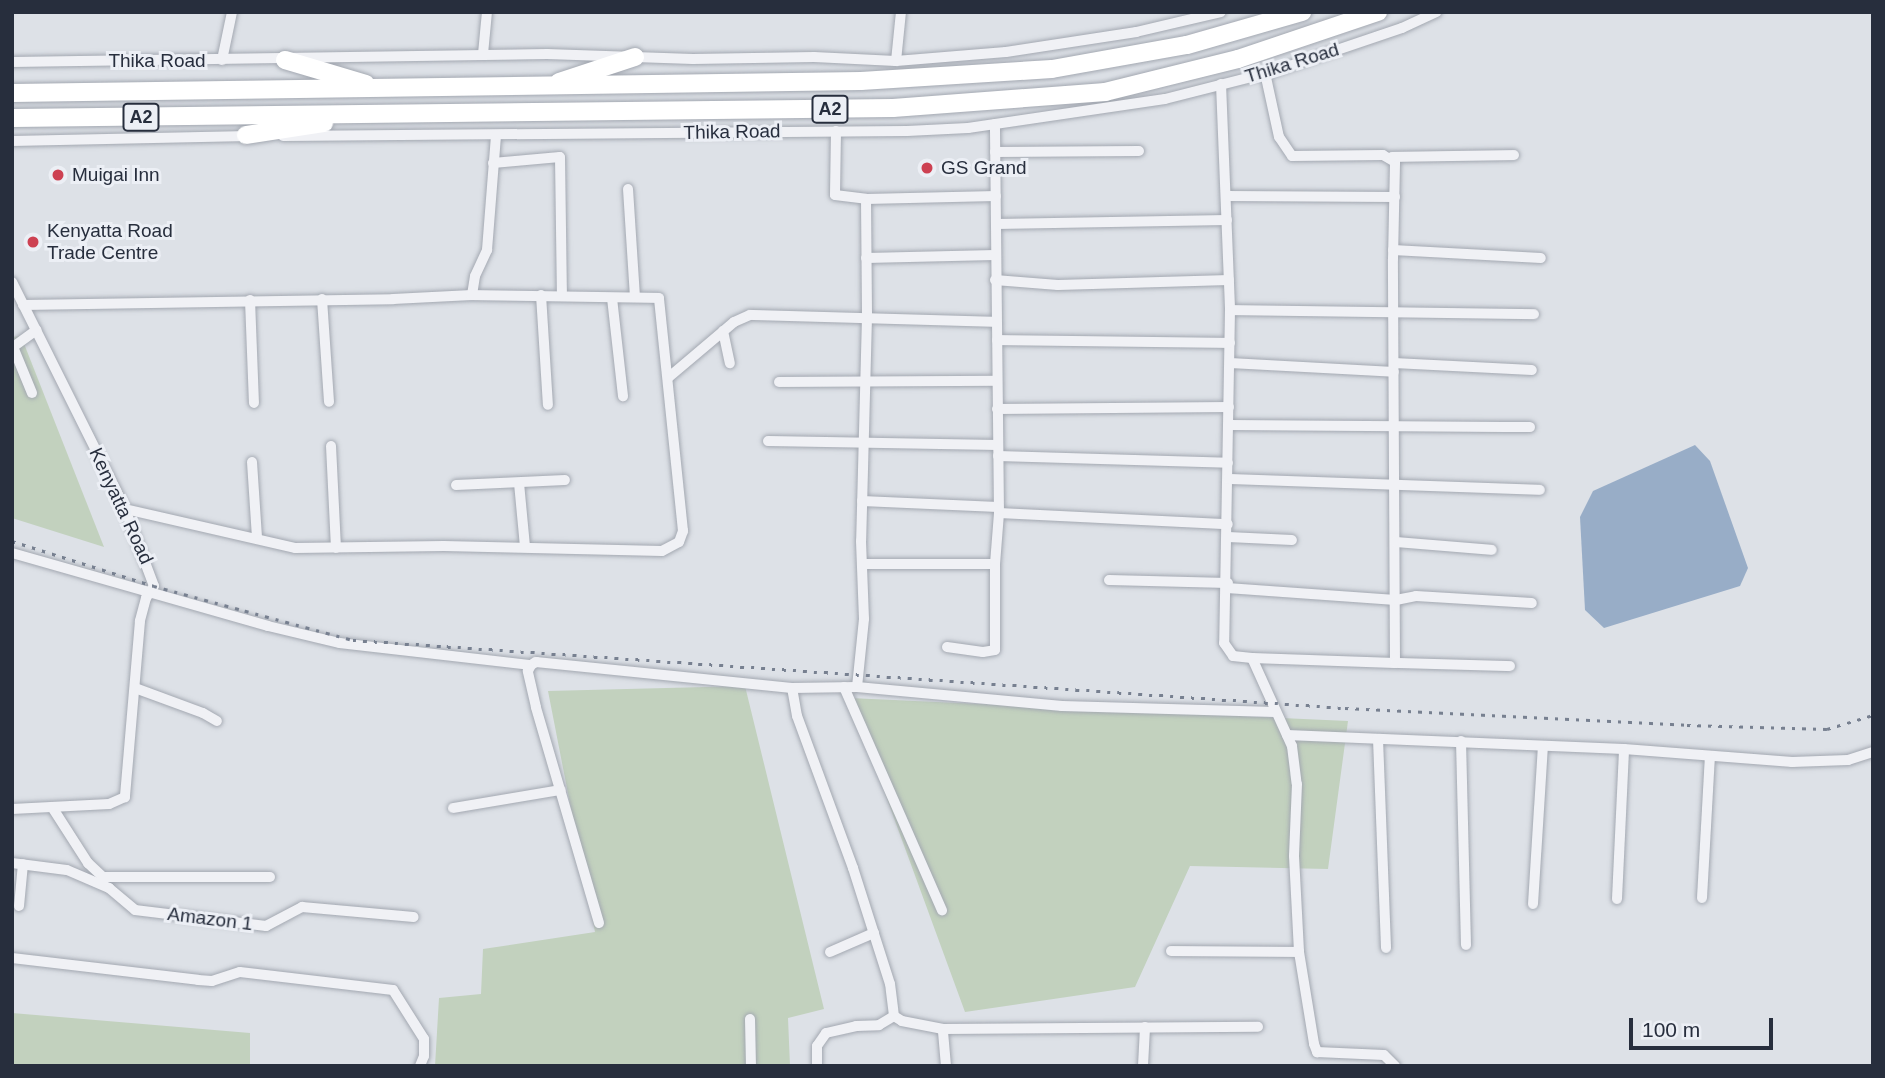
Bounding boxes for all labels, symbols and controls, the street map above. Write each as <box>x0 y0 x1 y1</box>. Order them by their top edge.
street label: Thika Road <box>1242 38 1342 88</box>
street label: Thika Road <box>108 50 206 72</box>
road number: A2 <box>811 94 849 124</box>
road number: A2 <box>122 103 160 132</box>
street label: Thika Road <box>683 120 781 144</box>
place label: GS Grand <box>941 157 1027 179</box>
marker: GS Grand <box>919 160 935 176</box>
place label: Muigai Inn <box>72 164 160 186</box>
marker: Muigai Inn <box>50 167 66 183</box>
place label: Kenyatta Road Trade Centre <box>47 220 173 264</box>
marker: Kenyatta Road Trade Centre <box>25 234 41 250</box>
street label: Kenyatta Road <box>84 444 158 568</box>
street label: Amazon 1 <box>166 902 254 936</box>
scale bar <box>1633 1004 1776 1048</box>
text: 100 m <box>1642 1018 1700 1041</box>

